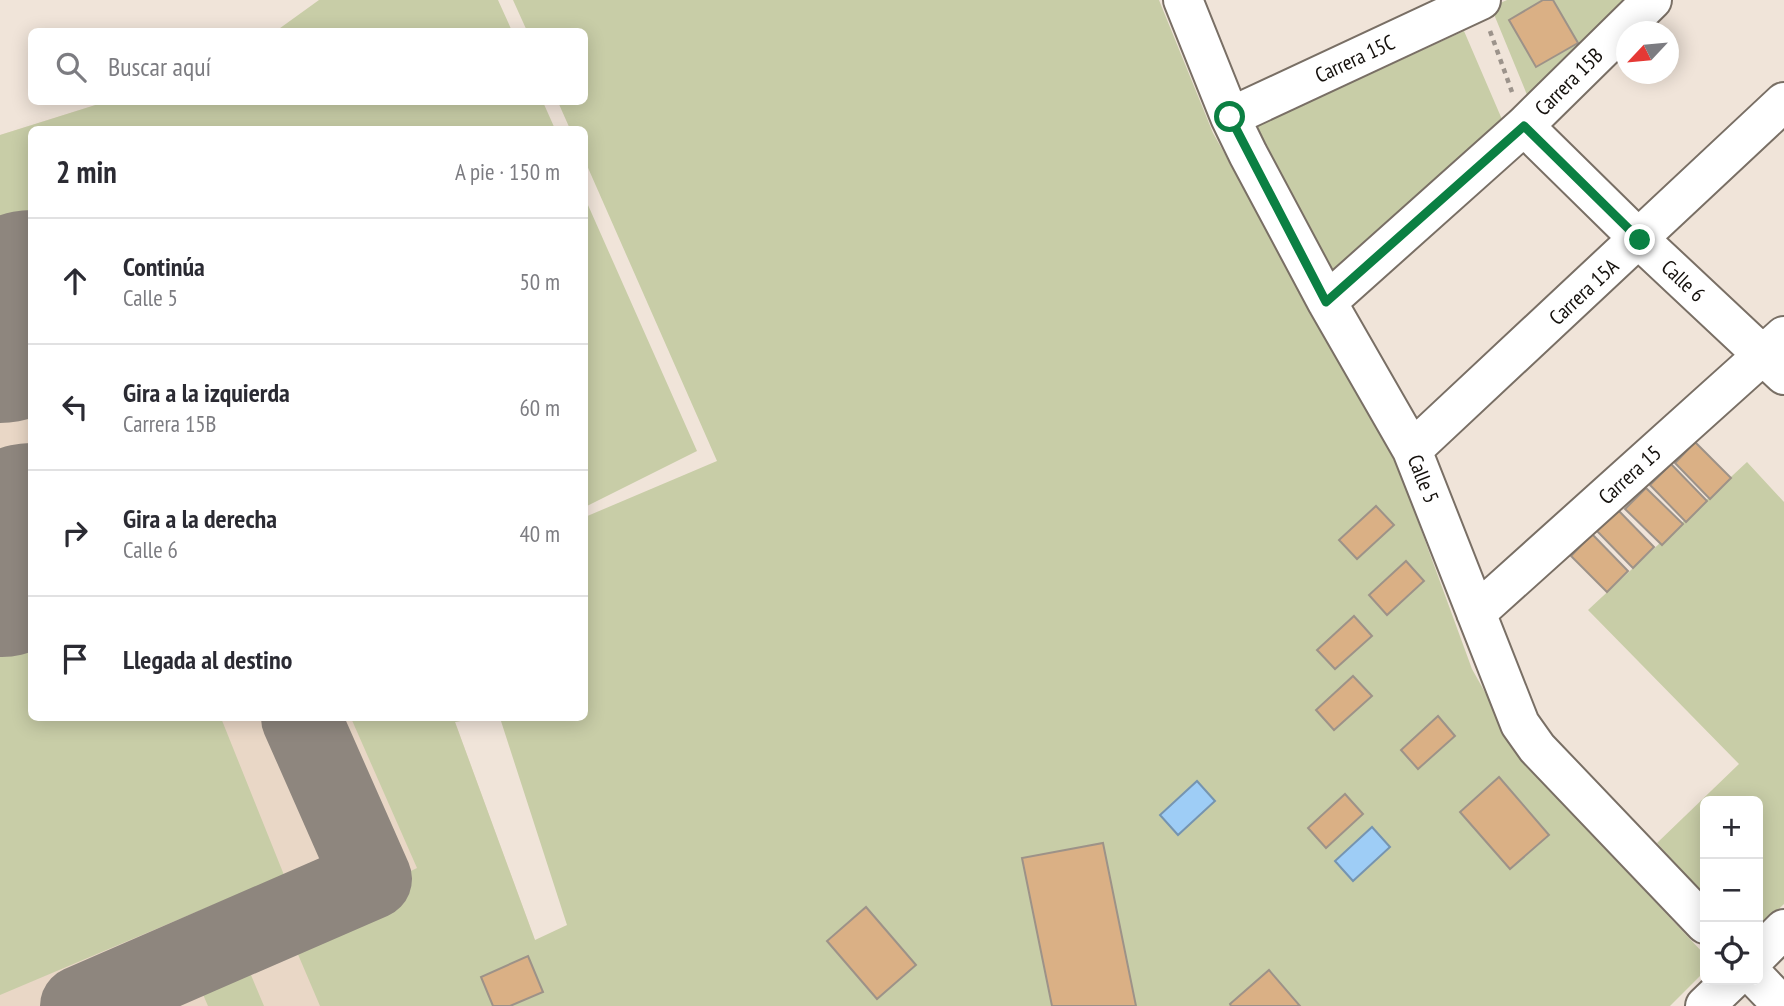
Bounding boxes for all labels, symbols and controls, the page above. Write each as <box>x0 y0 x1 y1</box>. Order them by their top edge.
north arrow <box>1616 21 1679 84</box>
search box <box>28 28 588 105</box>
street label: Carrera 15C <box>1311 28 1399 89</box>
street label: Carrera 15B <box>1529 42 1608 121</box>
icon: search <box>52 48 90 86</box>
text: Buscar aquí <box>108 50 211 83</box>
route start <box>1214 101 1245 132</box>
text: 2 min <box>56 152 117 191</box>
text: A pie · 150 m <box>455 157 560 186</box>
route end <box>1624 224 1655 255</box>
text: Continúa <box>123 250 205 283</box>
street label: Carrera 15A <box>1543 253 1624 331</box>
street label: Calle 6 <box>1656 254 1711 308</box>
icon: ahead <box>56 262 94 300</box>
text: 50 m <box>519 267 560 296</box>
text: Calle 5 <box>123 283 178 312</box>
text: Gira a la izquierda <box>123 376 290 409</box>
icon: left <box>56 388 94 426</box>
text: 60 m <box>519 393 560 422</box>
text: Carrera 15B <box>123 409 216 438</box>
street label: Carrera 15 <box>1593 439 1667 510</box>
street label: Calle 5 <box>1402 451 1445 507</box>
text: Gira a la derecha <box>123 502 277 535</box>
icon: right <box>56 514 94 552</box>
text: 40 m <box>519 519 560 548</box>
text: Calle 6 <box>123 535 178 564</box>
icon: arrive <box>56 640 94 678</box>
text: Llegada al destino <box>123 643 292 676</box>
map controls <box>1700 796 1763 985</box>
button: + <box>1700 796 1763 859</box>
button: − <box>1700 859 1763 922</box>
button: locate <box>1700 922 1763 985</box>

